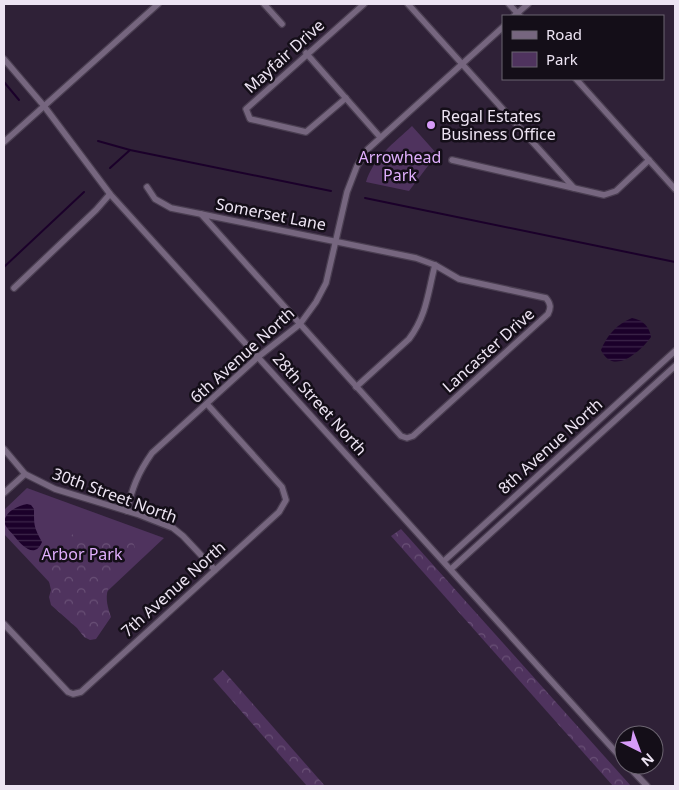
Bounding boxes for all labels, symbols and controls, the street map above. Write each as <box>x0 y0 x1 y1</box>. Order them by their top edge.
street label: Mayfair Drive <box>239 14 329 98</box>
legend <box>502 15 664 80</box>
text: Road <box>546 24 582 44</box>
text: Park <box>546 49 578 69</box>
place label: Regal Estates Business Office <box>441 105 556 145</box>
marker: Regal Estates Business Office <box>425 119 437 131</box>
park label: Arrowhead Park <box>359 146 441 186</box>
street label: Somerset Lane <box>214 193 328 235</box>
street label: 6th Avenue North <box>185 302 299 408</box>
street label: Lancaster Drive <box>437 303 539 397</box>
street label: 28th Street North <box>268 348 372 460</box>
street label: 8th Avenue North <box>493 393 607 499</box>
street label: 30th Street North <box>50 462 180 528</box>
street label: 7th Avenue North <box>116 536 230 642</box>
park label: Arbor Park <box>42 543 123 565</box>
north arrow <box>614 725 664 775</box>
text: N <box>637 749 659 771</box>

